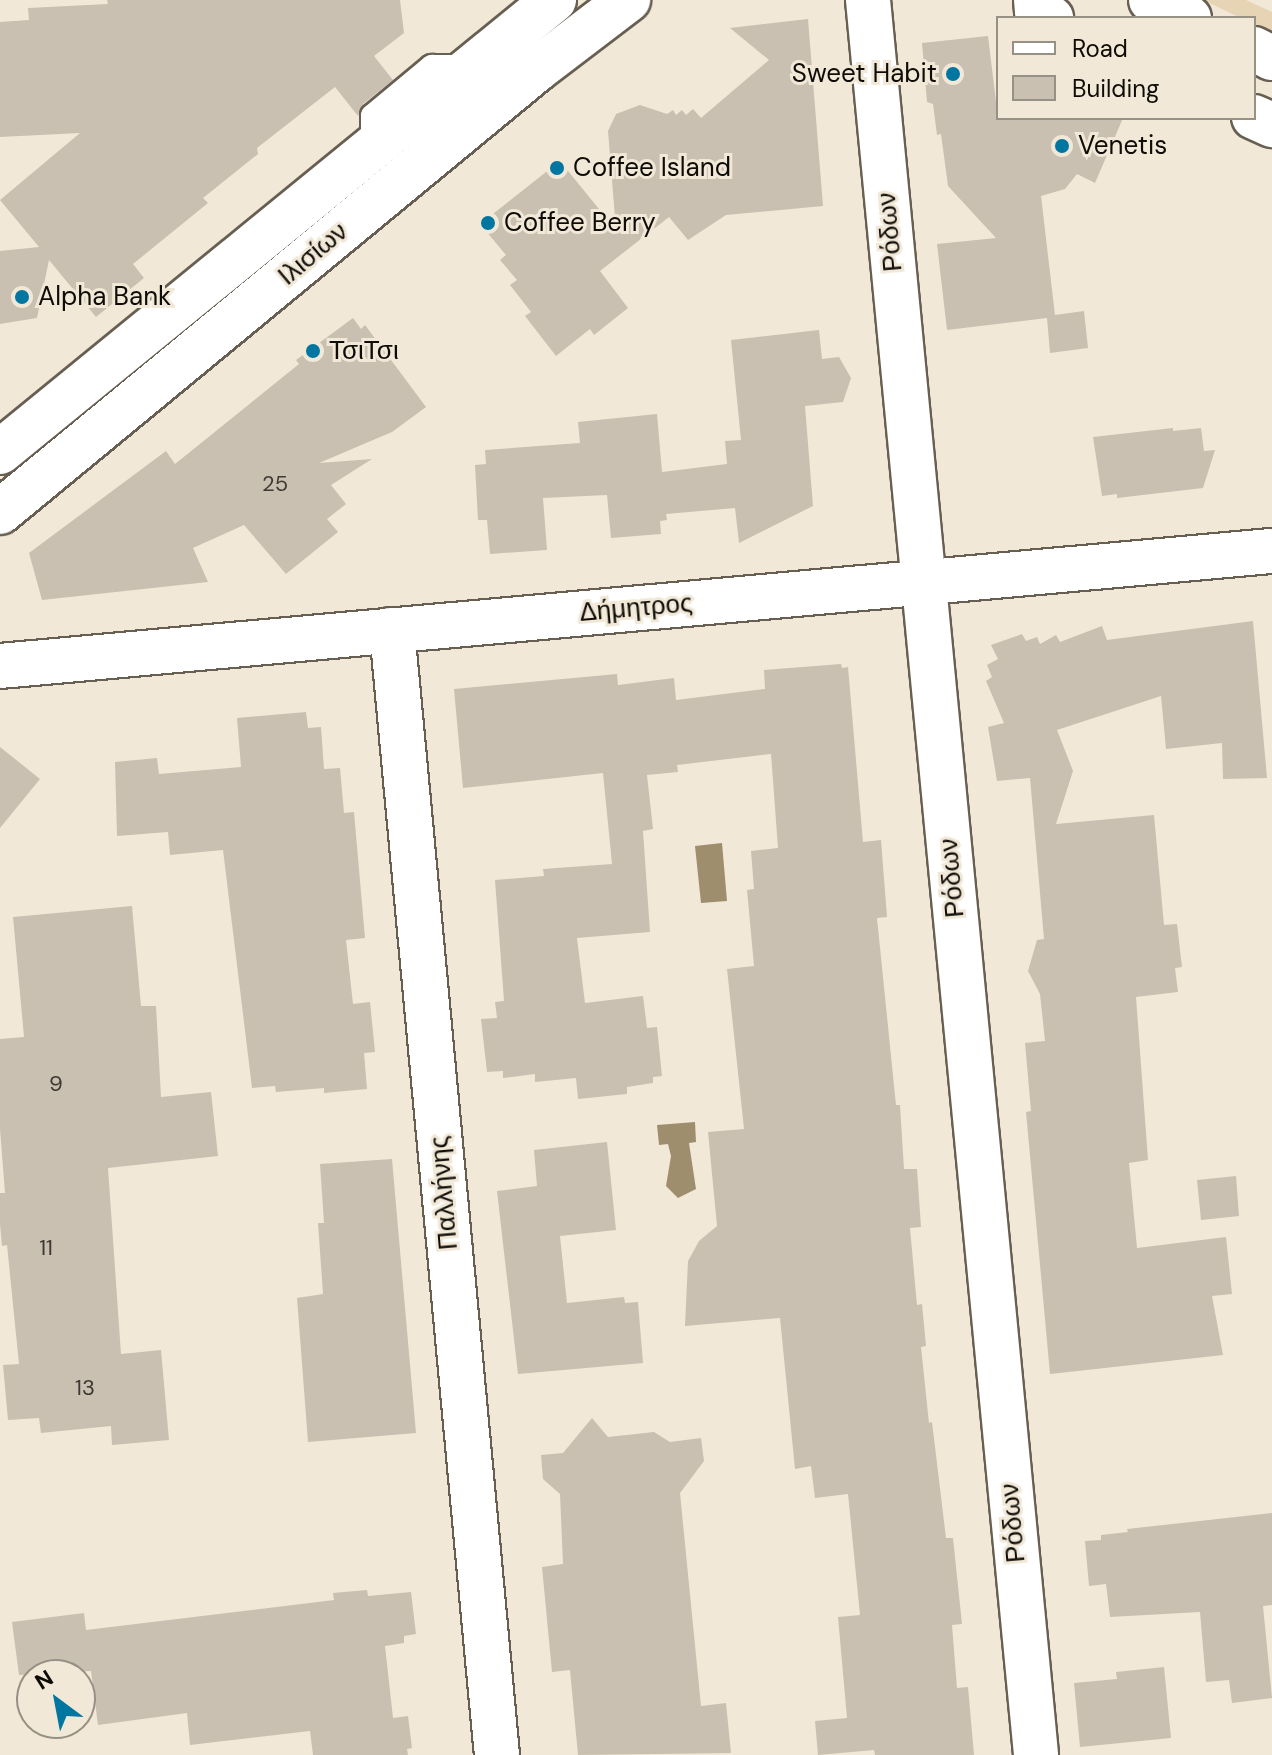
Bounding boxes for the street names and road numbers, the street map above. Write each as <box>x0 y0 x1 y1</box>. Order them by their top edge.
street label: Ρόδων <box>871 191 909 273</box>
street label: Ιλισίων <box>272 216 354 292</box>
street label: Δήμητρος <box>578 588 694 628</box>
street label: Ρόδων <box>933 837 971 919</box>
street label: Παλλήνης <box>423 1135 465 1251</box>
street label: Ρόδων <box>994 1482 1032 1564</box>

